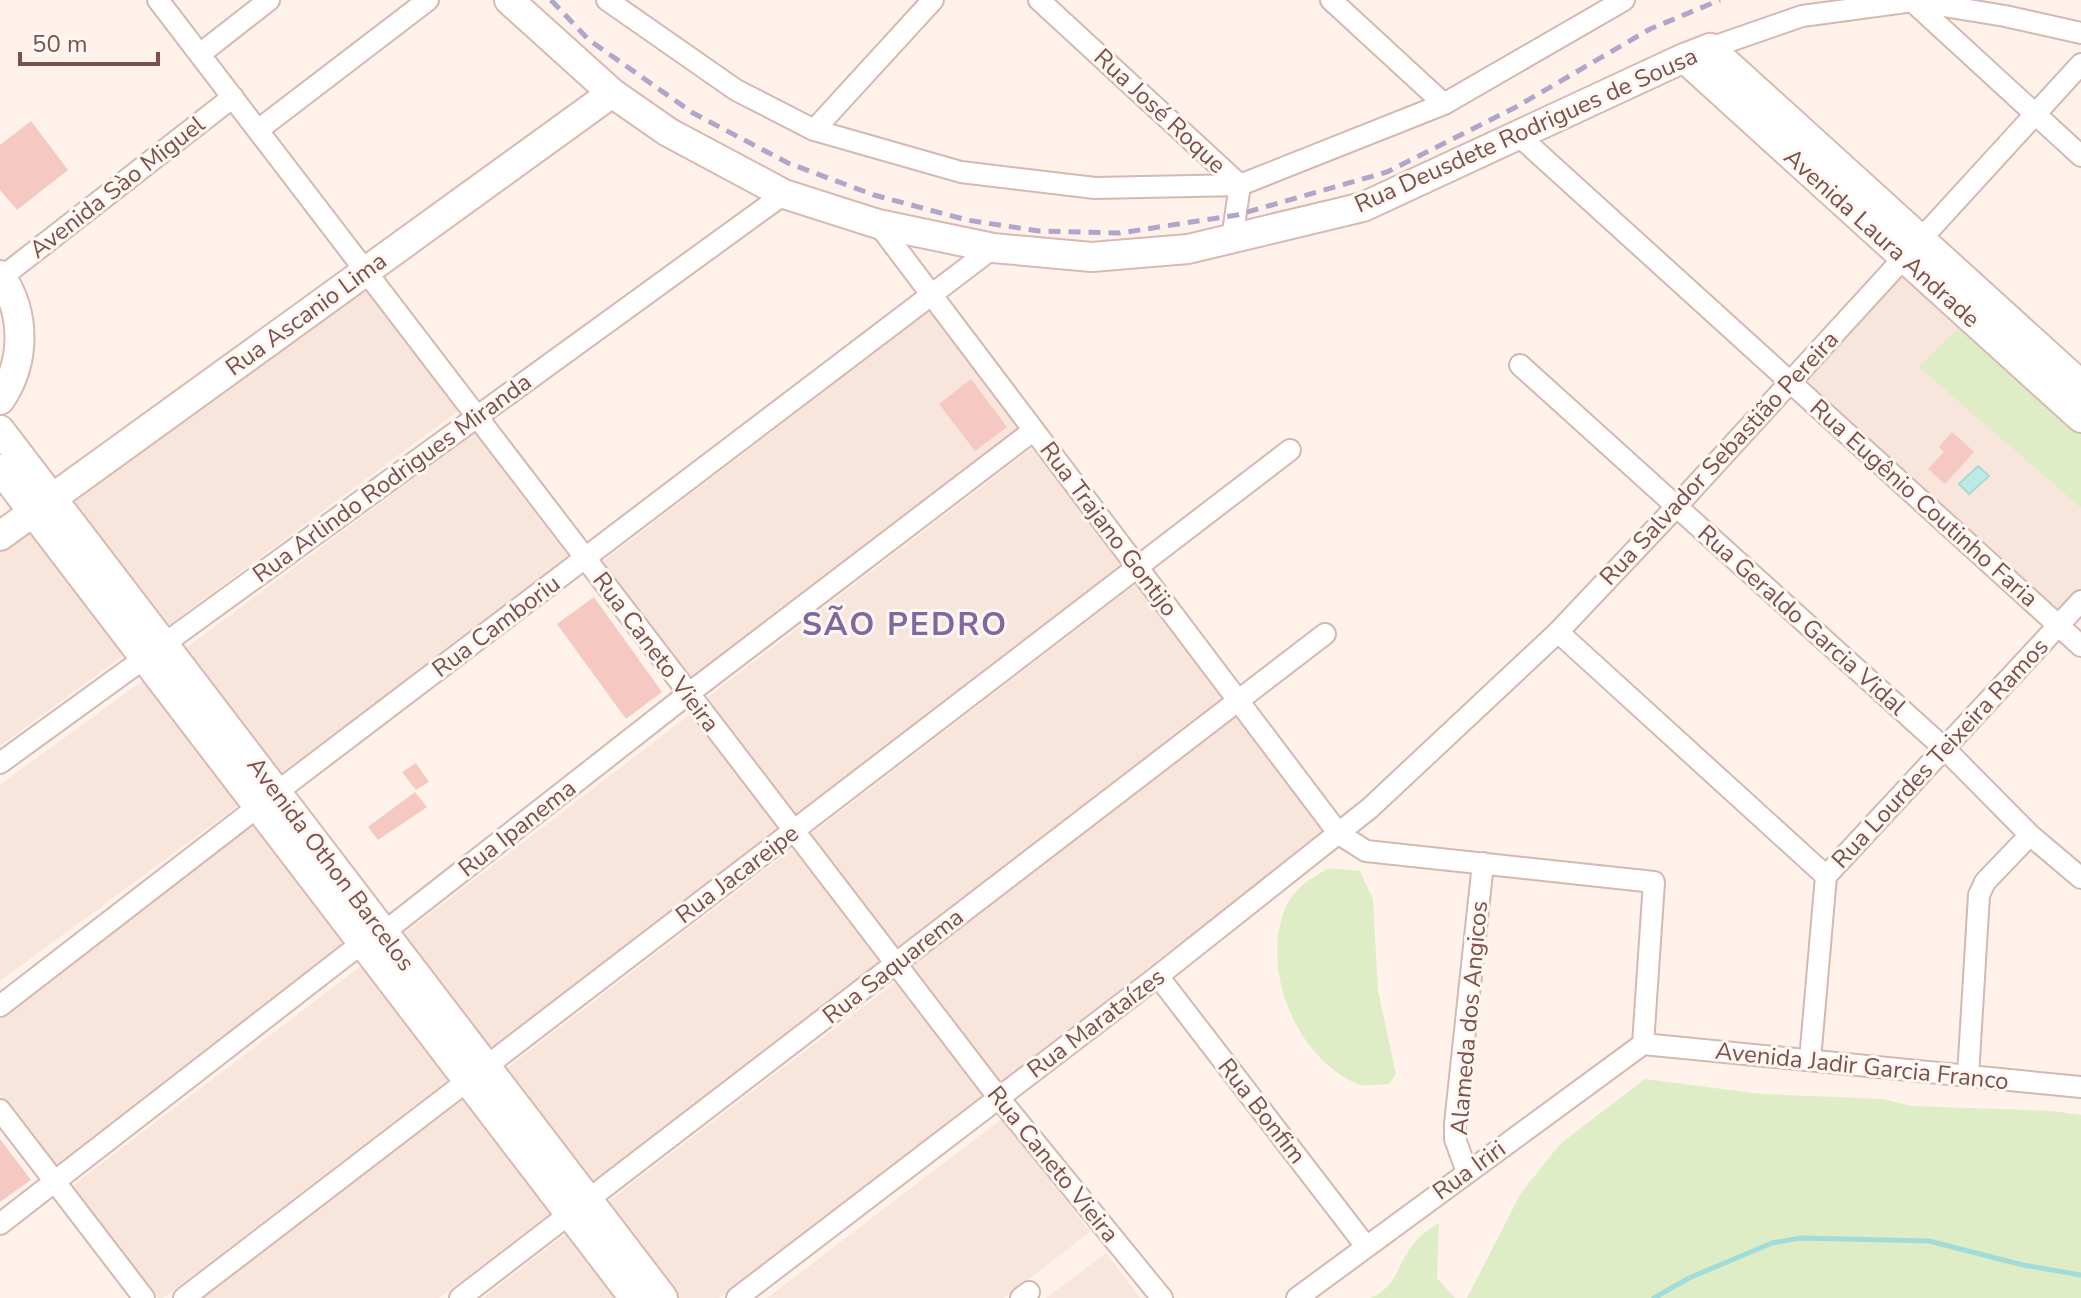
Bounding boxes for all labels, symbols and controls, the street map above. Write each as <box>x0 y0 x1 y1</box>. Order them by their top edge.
scale bar <box>20 16 158 66</box>
text: 50 m <box>32 28 88 60</box>
street label: Rua Deusdete Rodrigues de Sousa <box>1350 40 1702 220</box>
street label: Rua José Roque <box>1087 42 1233 180</box>
street label: Avenida Sào Miguel <box>23 108 211 266</box>
street label: Avenida Laura Andrade <box>1777 141 1987 335</box>
street label: Rua Ascanio Lima <box>219 245 393 383</box>
street label: Rua Salvador Sebastião Pereira <box>1592 324 1846 592</box>
street label: Rua Arlindo Rodrigues Miranda <box>246 366 538 590</box>
street label: Rua Eugênio Coutinho Faria <box>1803 392 2045 614</box>
street label: Rua Trajano Gontijo <box>1033 435 1185 623</box>
street label: Rua Geraldo Garcia Vidal <box>1691 518 1913 722</box>
street label: Rua Caneto Vieira <box>585 565 727 739</box>
street label: Rua Camboriu <box>426 567 566 685</box>
district label: SÃO PEDRO <box>802 603 1008 646</box>
street label: Rua Lourdes Teixeira Ramos <box>1825 631 2055 875</box>
street label: Avenida Othon Barcelos <box>240 750 422 978</box>
street label: Rua Ipanema <box>452 772 582 884</box>
street label: Rua Jacareipe <box>669 817 805 931</box>
street label: Alameda dos Angicos <box>1443 900 1495 1136</box>
street label: Rua Saquarema <box>816 901 970 1031</box>
street label: Rua Marataízes <box>1021 961 1171 1085</box>
street label: Avenida Jadir Garcia Franco <box>1714 1035 2010 1097</box>
street label: Rua Bonfim <box>1211 1052 1313 1170</box>
street label: Rua Caneto Vieira <box>980 1079 1126 1249</box>
street label: Rua Iriri <box>1426 1133 1512 1207</box>

